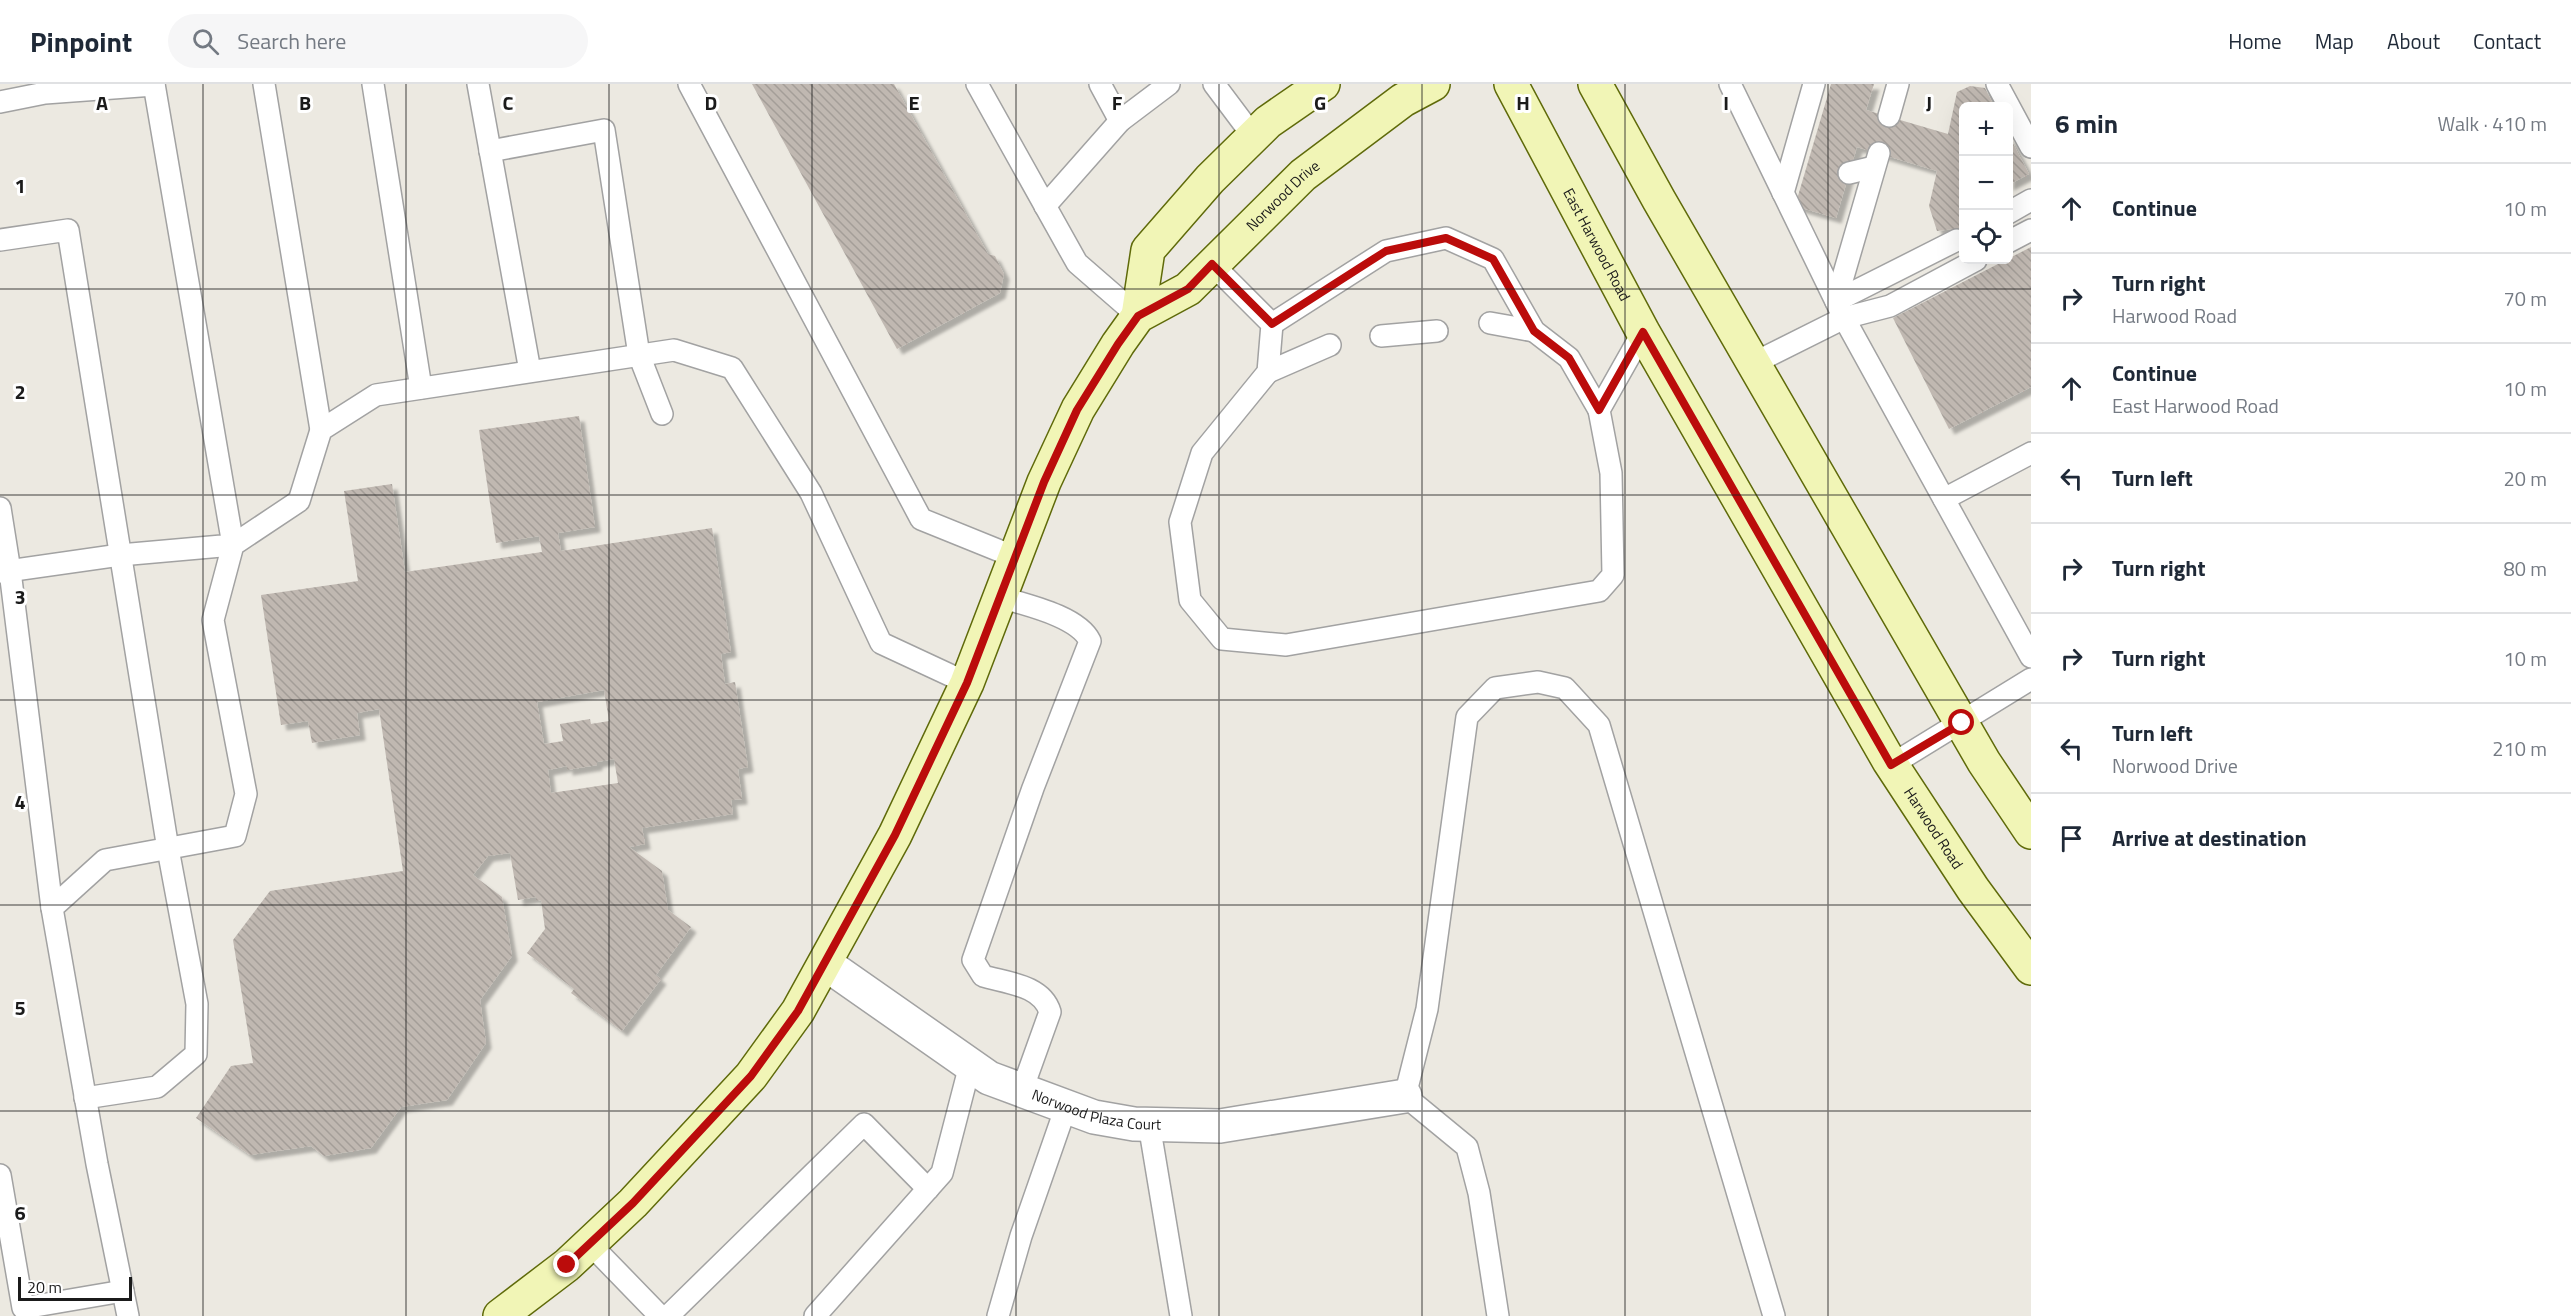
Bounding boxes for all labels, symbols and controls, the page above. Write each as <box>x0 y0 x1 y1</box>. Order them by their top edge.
search box <box>168 14 588 68</box>
text: Pinpoint <box>30 20 132 63</box>
text: Search here <box>237 24 346 58</box>
icon: search <box>189 25 222 58</box>
text: Home <box>2228 25 2282 57</box>
text: Map <box>2315 25 2354 57</box>
text: About <box>2387 25 2440 57</box>
text: Contact <box>2473 25 2541 57</box>
text: A <box>96 87 108 118</box>
text: B <box>299 87 311 118</box>
text: C <box>503 87 514 118</box>
text: D <box>705 87 717 118</box>
text: E <box>908 87 920 118</box>
text: F <box>1112 87 1123 118</box>
text: G <box>1314 87 1326 118</box>
text: H <box>1516 87 1530 118</box>
text: I <box>1723 87 1729 118</box>
text: J <box>1926 87 1932 118</box>
map controls <box>1959 102 2013 264</box>
button: + <box>1959 102 2013 156</box>
text: 6 min <box>2055 104 2118 143</box>
text: Walk · 410 m <box>2438 108 2547 139</box>
street label: Norwood Drive <box>1241 154 1324 236</box>
button: − <box>1959 156 2013 210</box>
text: 1 <box>14 170 26 201</box>
street label: East Harwood Road <box>1557 184 1637 305</box>
text: Continue <box>2112 191 2197 225</box>
icon: ahead <box>2055 192 2088 225</box>
text: 10 m <box>2503 193 2547 224</box>
button: locate <box>1959 210 2013 264</box>
text: Turn right <box>2112 266 2206 300</box>
icon: right <box>2055 282 2088 315</box>
text: 70 m <box>2503 283 2547 314</box>
text: Harwood Road <box>2112 300 2237 331</box>
text: Continue <box>2112 356 2197 390</box>
icon: ahead <box>2055 372 2088 405</box>
text: 10 m <box>2503 373 2547 404</box>
text: 2 <box>14 376 26 407</box>
text: East Harwood Road <box>2112 390 2279 421</box>
text: Turn left <box>2112 461 2193 495</box>
icon: left <box>2055 462 2088 495</box>
text: 20 m <box>2503 463 2547 494</box>
text: Turn right <box>2112 551 2206 585</box>
icon: right <box>2055 552 2088 585</box>
text: 80 m <box>2503 553 2547 584</box>
text: 3 <box>14 581 26 612</box>
text: Turn right <box>2112 641 2206 675</box>
icon: right <box>2055 642 2088 675</box>
text: 10 m <box>2503 643 2547 674</box>
route start <box>1948 709 1974 735</box>
text: Turn left <box>2112 716 2193 750</box>
icon: left <box>2055 732 2088 765</box>
text: 210 m <box>2492 733 2547 764</box>
text: Norwood Drive <box>2112 750 2238 781</box>
street label: Harwood Road <box>1898 783 1969 874</box>
text: 4 <box>14 786 26 817</box>
text: Arrive at destination <box>2112 821 2307 855</box>
icon: arrive <box>2055 822 2088 855</box>
text: 5 <box>14 992 26 1023</box>
street label: Norwood Plaza Court <box>1029 1083 1162 1136</box>
text: 6 <box>14 1197 26 1228</box>
route end <box>553 1251 579 1277</box>
scale bar <box>18 1274 132 1302</box>
text: 20 m <box>27 1275 62 1299</box>

